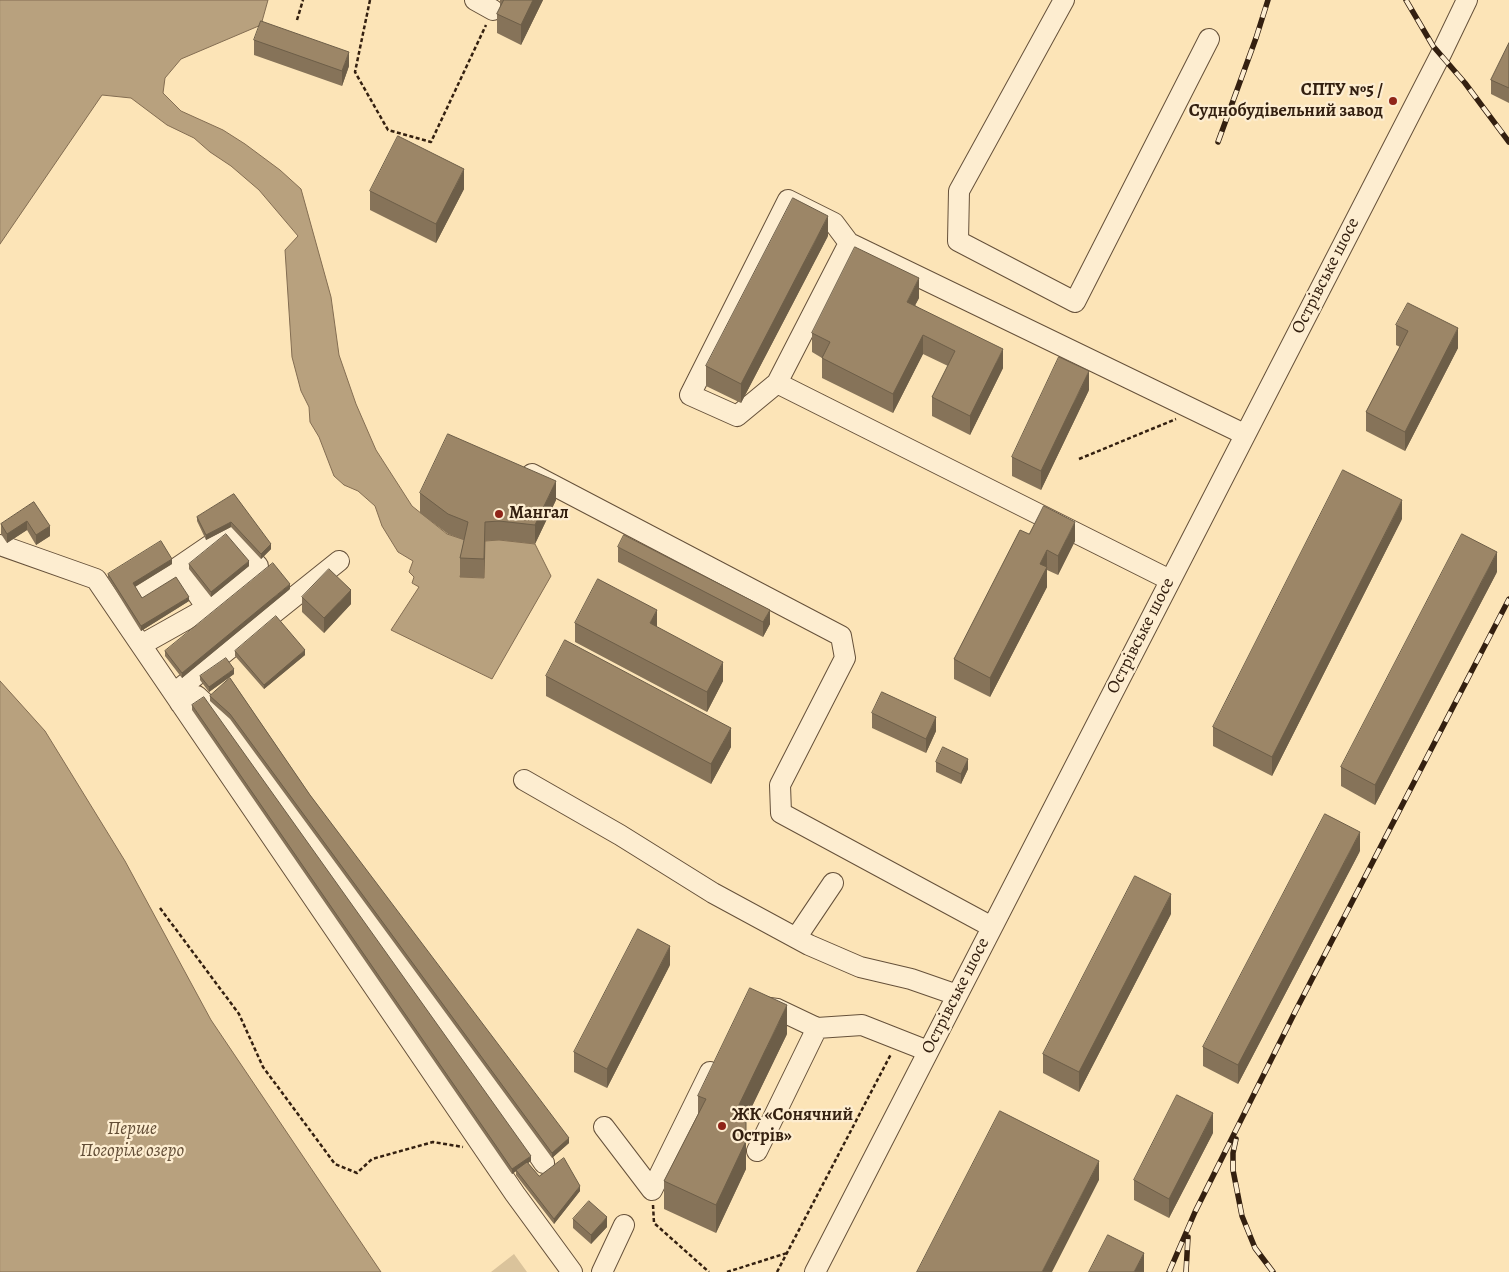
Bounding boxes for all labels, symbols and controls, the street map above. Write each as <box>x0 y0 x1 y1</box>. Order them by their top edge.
place label: СПТУ №5 / Суднобудівельний завод <box>1189 80 1383 122</box>
marker: СПТУ №5 / Суднобудівельний завод <box>1387 95 1399 107</box>
street label: Острівське шосе <box>1287 214 1365 338</box>
place label: Мангал <box>509 503 569 525</box>
marker: Мангал <box>493 508 505 520</box>
street label: Острівське шосе <box>1102 574 1180 698</box>
street label: Острівське шосе <box>917 934 995 1058</box>
place label: ЖК «Сонячний Острів» <box>732 1105 853 1148</box>
water label: Перше Погоріле озеро <box>80 1118 184 1162</box>
marker: ЖК «Сонячний Острів» <box>716 1120 728 1132</box>

